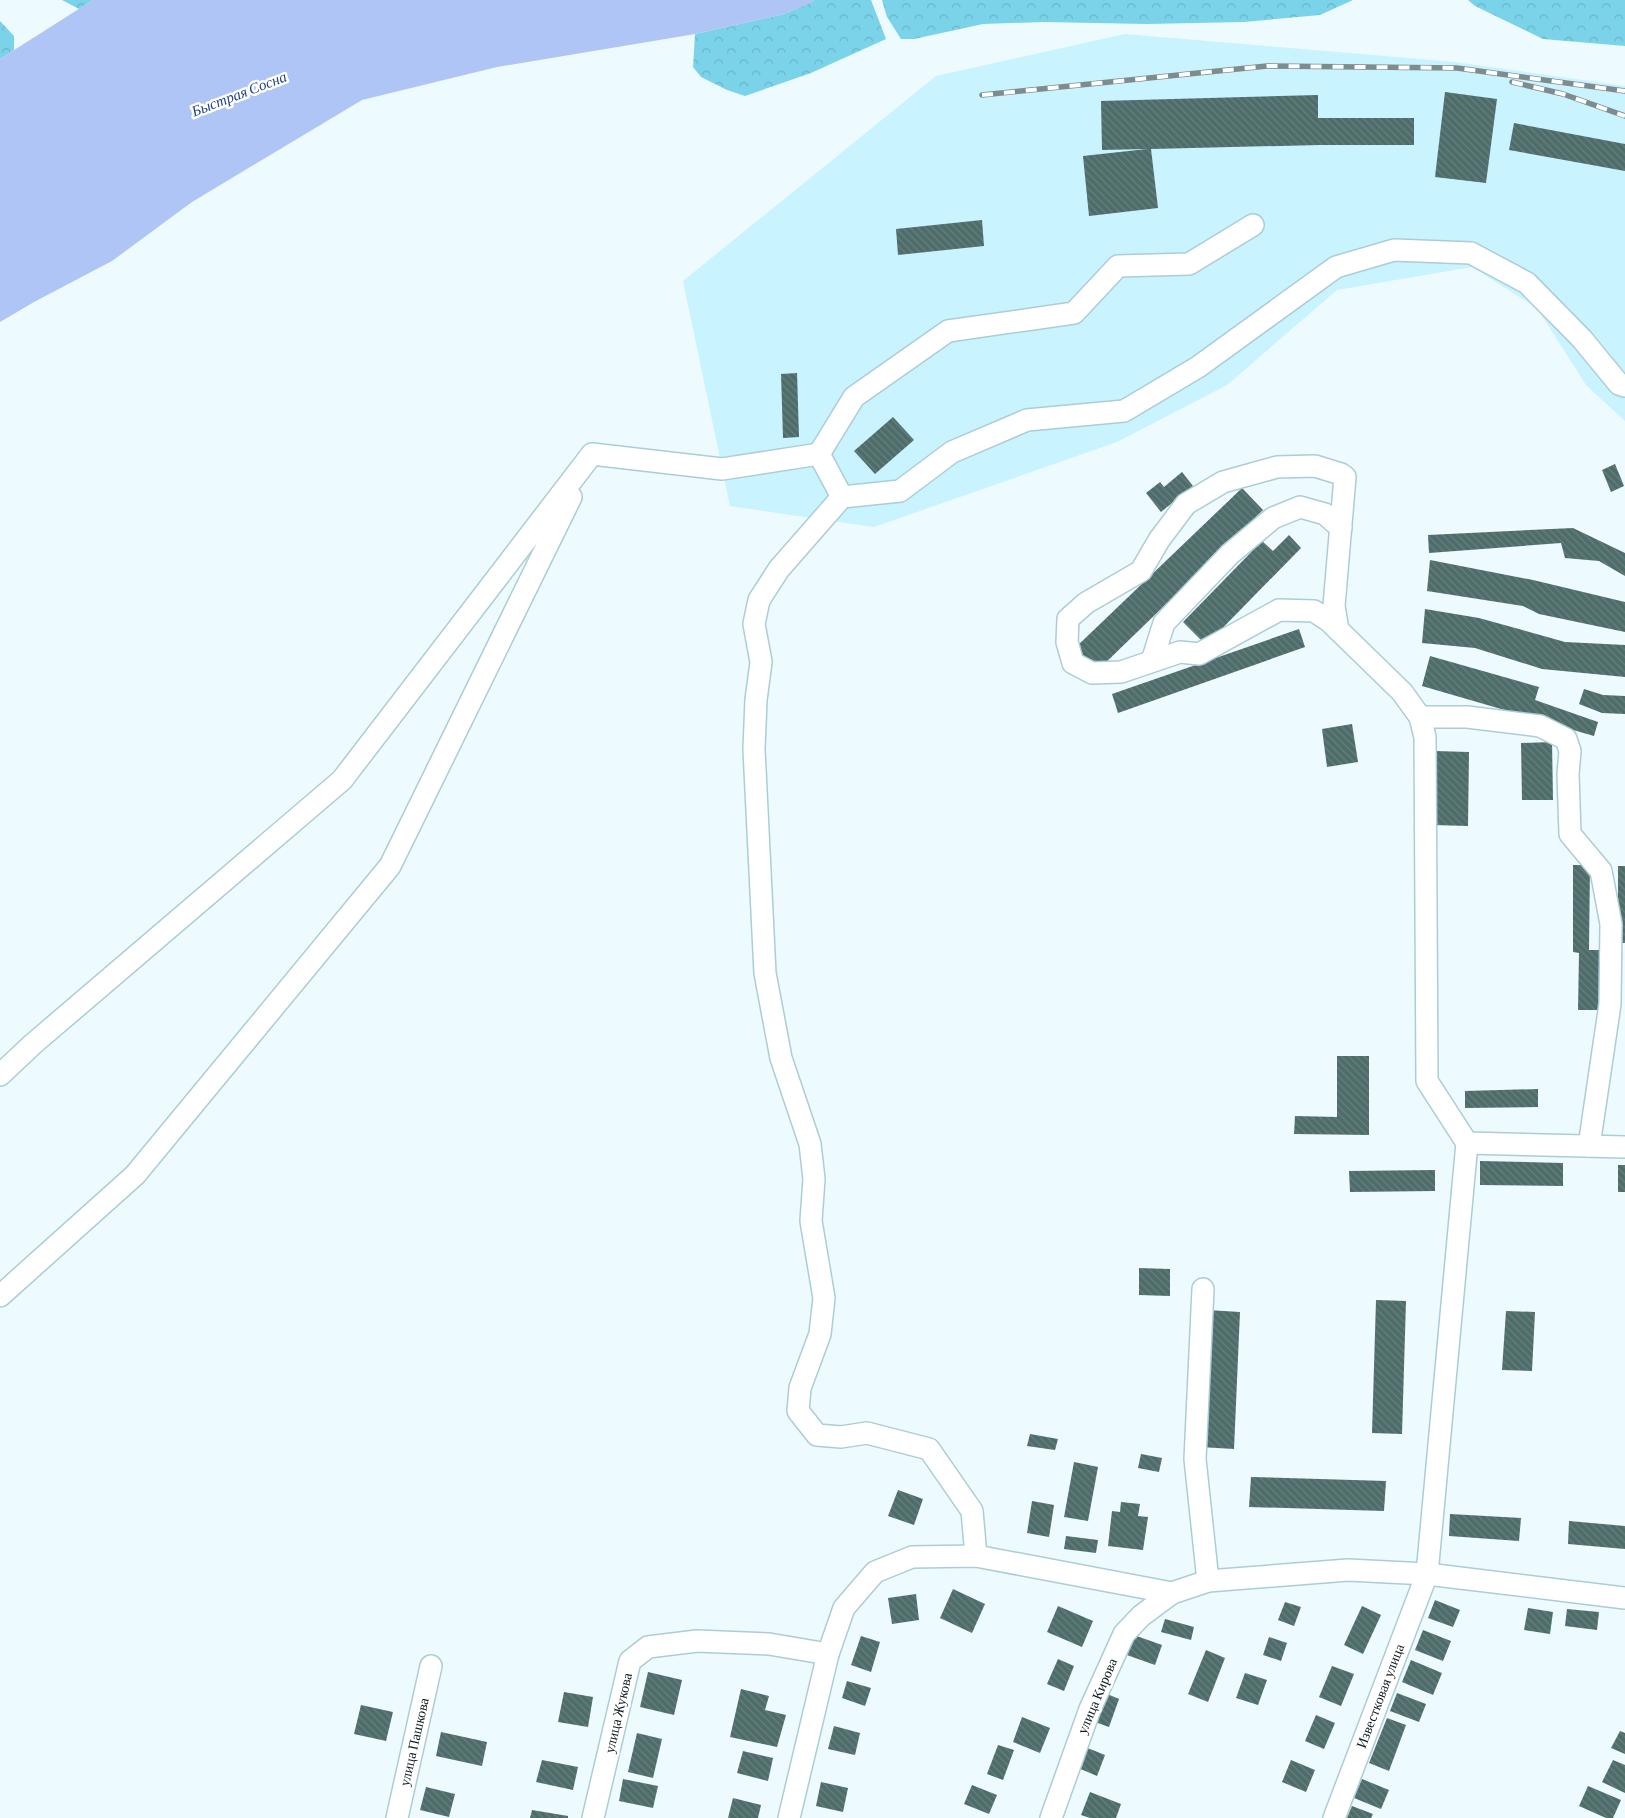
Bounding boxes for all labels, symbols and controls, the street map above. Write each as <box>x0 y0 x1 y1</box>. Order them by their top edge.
water label: Быстрая Сосна <box>188 69 289 120</box>
street label: Известковая улица <box>1353 1641 1408 1750</box>
street label: улица Кирова <box>1074 1655 1120 1736</box>
street label: улица Жукова <box>601 1671 635 1755</box>
street label: улица Пашкова <box>396 1696 432 1788</box>

